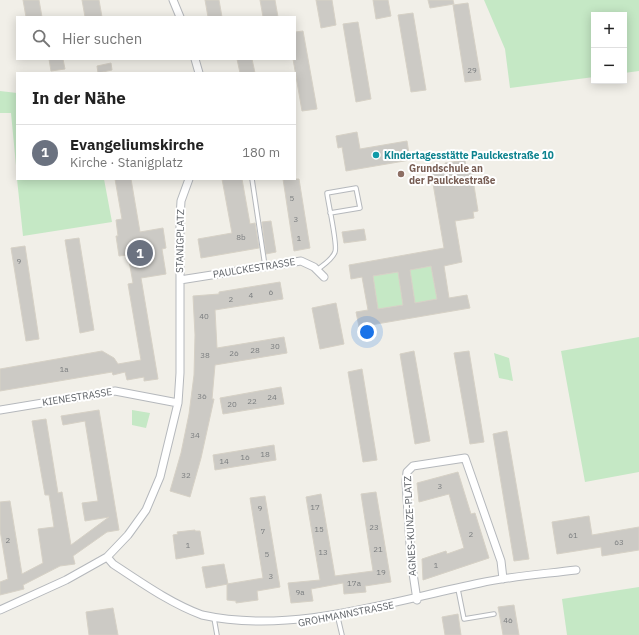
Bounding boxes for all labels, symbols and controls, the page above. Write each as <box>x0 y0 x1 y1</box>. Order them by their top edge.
map controls <box>591 12 627 84</box>
button: + <box>591 12 627 48</box>
search box <box>16 16 296 60</box>
icon: search <box>30 27 52 49</box>
text: Hier suchen <box>62 29 142 48</box>
button: − <box>591 48 627 84</box>
house number: 29 <box>467 65 477 75</box>
text: In der Nähe <box>32 87 126 109</box>
text: Evangeliumskirche <box>70 135 204 154</box>
text: 1 <box>41 144 49 161</box>
text: 180 m <box>242 144 280 161</box>
place label: Kindertagesstätte Paulckestraße 10 <box>384 149 554 162</box>
marker: Kindertagesstätte Paulckestraße 10 <box>371 150 381 160</box>
text: Kirche · Stanigplatz <box>70 154 183 171</box>
place label: Grundschule an der Paulckestraße <box>409 162 496 187</box>
marker: Grundschule an der Paulckestraße <box>396 169 406 179</box>
house number: 5 <box>290 193 295 203</box>
street label: STANIGPLATZ <box>173 209 187 273</box>
house number: 3 <box>294 214 299 224</box>
house number: 8b <box>236 232 246 242</box>
house number: 1 <box>297 233 302 243</box>
pin: 1 <box>127 238 153 268</box>
street label: PAULCKESTRASSE <box>212 255 296 281</box>
house number: 9 <box>17 256 22 266</box>
house number: 6 <box>269 287 274 297</box>
house number: 4 <box>249 290 254 300</box>
house number: 2 <box>229 294 234 304</box>
house number: 40 <box>199 311 209 321</box>
your location <box>357 322 377 342</box>
house number: 30 <box>270 341 280 351</box>
house number: 28 <box>250 345 260 355</box>
house number: 26 <box>229 348 239 358</box>
house number: 38 <box>200 350 210 360</box>
house number: 1a <box>59 364 69 374</box>
street label: KIENESTRASSE <box>41 385 113 409</box>
house number: 36 <box>197 391 207 401</box>
house number: 24 <box>267 392 277 402</box>
house number: 22 <box>247 396 257 406</box>
house number: 20 <box>227 399 237 409</box>
house number: 34 <box>190 430 200 440</box>
house number: 18 <box>260 449 270 459</box>
house number: 16 <box>240 452 250 462</box>
house number: 14 <box>219 456 229 466</box>
house number: 32 <box>181 470 191 480</box>
street label: AGNES-KUNZE-PLATZ <box>401 475 419 576</box>
house number: 3 <box>438 481 443 491</box>
house number: 17 <box>310 502 320 512</box>
house number: 9 <box>258 503 263 513</box>
house number: 23 <box>369 522 379 532</box>
house number: 15 <box>314 524 324 534</box>
house number: 7 <box>261 526 266 536</box>
house number: 2 <box>469 529 474 539</box>
house number: 61 <box>568 530 578 540</box>
house number: 2 <box>6 535 11 545</box>
house number: 63 <box>614 537 624 547</box>
house number: 1 <box>186 540 191 550</box>
house number: 21 <box>373 544 383 554</box>
house number: 13 <box>318 547 328 557</box>
house number: 5 <box>265 549 270 559</box>
house number: 1 <box>434 560 439 570</box>
house number: 19 <box>376 567 386 577</box>
house number: 3 <box>269 571 274 581</box>
house number: 17a <box>347 578 362 588</box>
house number: 9a <box>295 587 305 597</box>
street label: GROHMANNSTRASSE <box>297 598 395 630</box>
house number: 46 <box>503 615 513 625</box>

